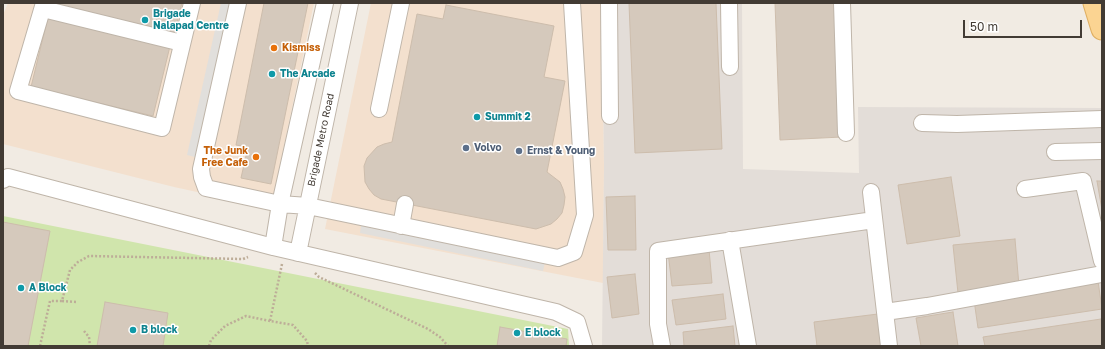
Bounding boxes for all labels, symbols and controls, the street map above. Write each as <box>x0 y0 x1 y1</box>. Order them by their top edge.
place label: Brigade Nalapad Centre <box>153 8 229 32</box>
scale bar <box>965 12 1084 38</box>
marker: Brigade Nalapad Centre <box>140 15 150 25</box>
text: 50 m <box>970 19 998 34</box>
place label: Kismiss <box>282 42 320 54</box>
marker: Kismiss <box>269 43 279 53</box>
place label: The Arcade <box>280 68 335 80</box>
marker: The Arcade <box>267 69 277 79</box>
street label: Brigade Metro Road <box>305 92 337 188</box>
place label: Summit 2 <box>485 111 530 123</box>
marker: Summit 2 <box>472 112 482 122</box>
place label: Volvo <box>474 142 501 154</box>
marker: Volvo <box>461 143 471 153</box>
place label: The Junk Free Cafe <box>202 145 248 168</box>
place label: Ernst & Young <box>527 145 595 157</box>
marker: Ernst & Young <box>514 146 524 156</box>
marker: The Junk Free Cafe <box>251 152 261 162</box>
place label: A Block <box>29 282 66 294</box>
marker: A Block <box>16 283 26 293</box>
place label: B block <box>141 324 178 336</box>
marker: B block <box>128 325 138 335</box>
place label: E block <box>525 327 561 339</box>
marker: E block <box>512 328 522 338</box>

